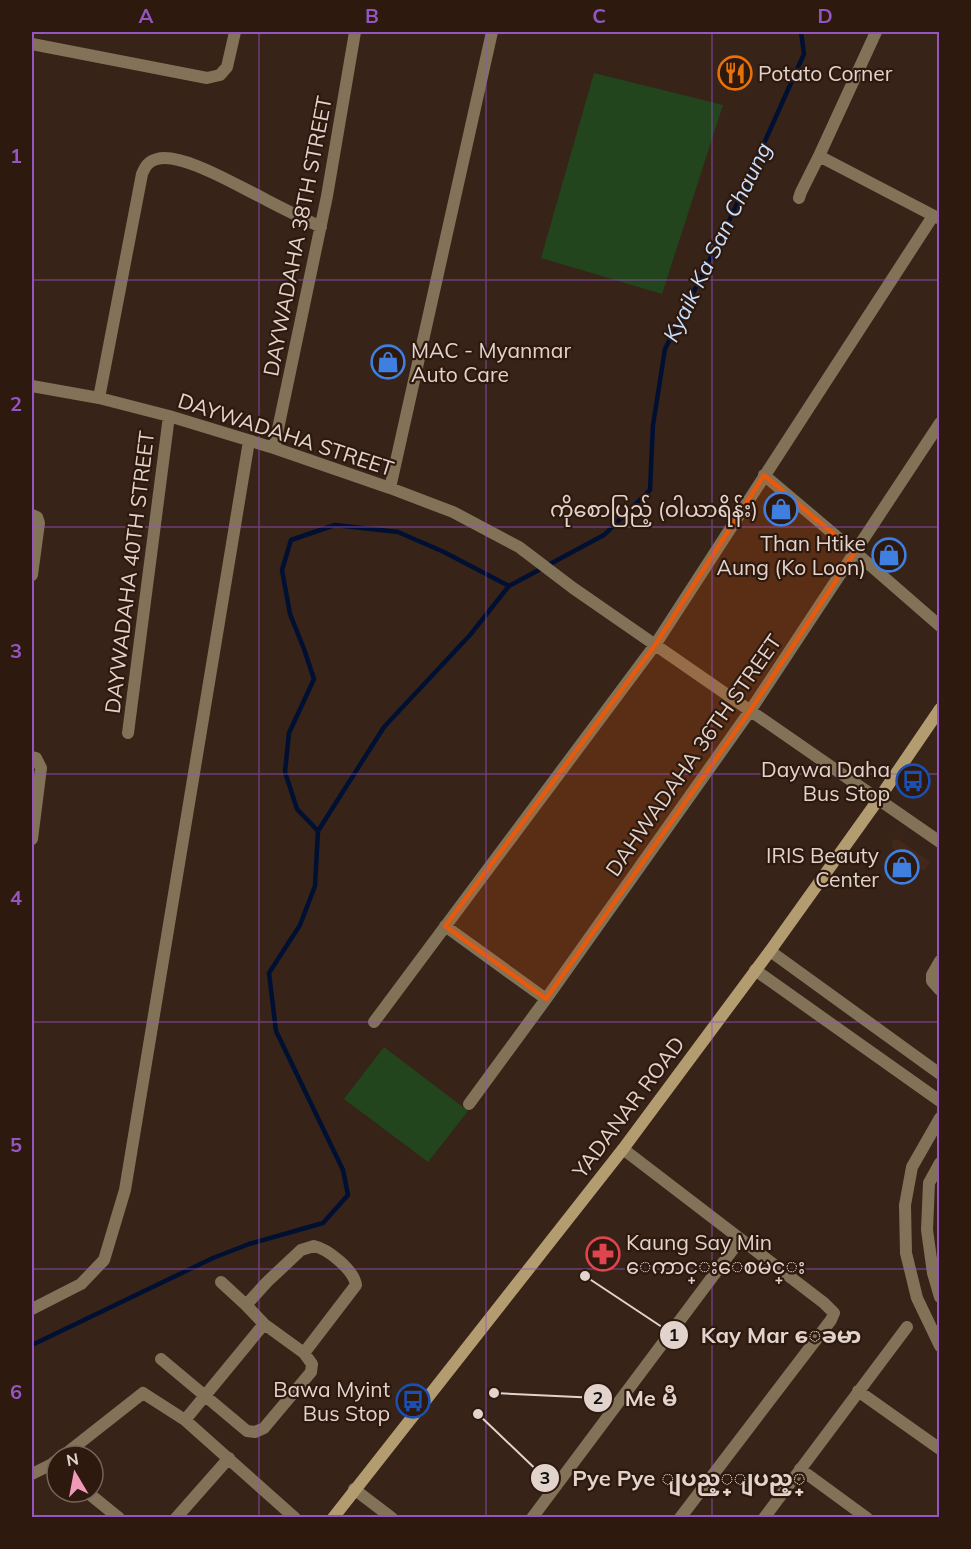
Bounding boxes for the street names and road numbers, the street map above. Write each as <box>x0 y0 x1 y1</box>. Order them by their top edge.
street label: DAYWADAHA 38TH STREET <box>257 94 337 378</box>
street label: DAYWADAHA STREET <box>175 387 397 481</box>
street label: DAYWADAHA 40TH STREET <box>99 429 159 715</box>
street label: DAHWADAHA 36TH STREET <box>599 629 787 881</box>
street label: YADANAR ROAD <box>566 1031 690 1184</box>

